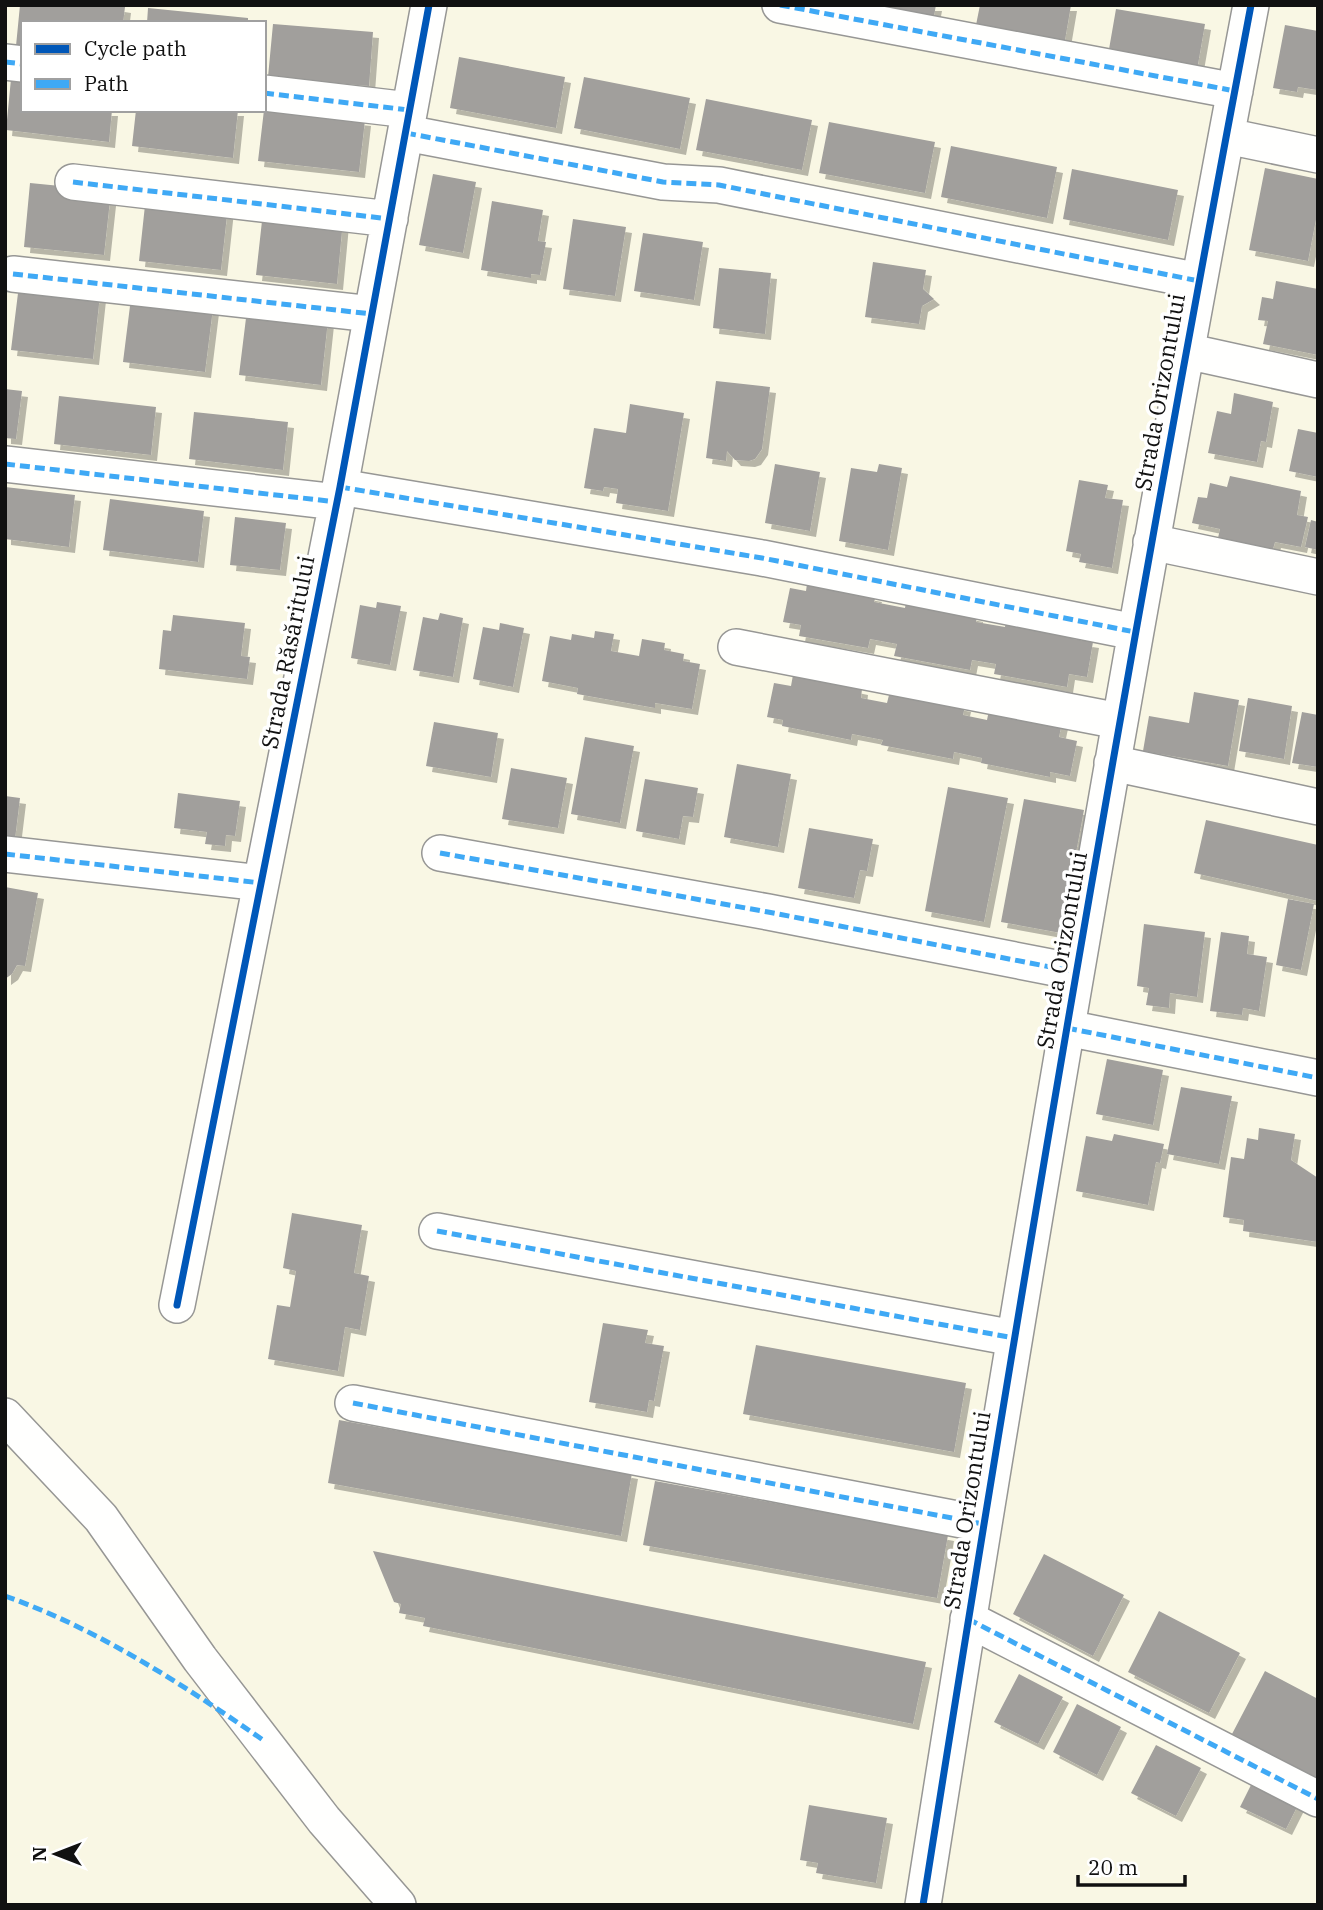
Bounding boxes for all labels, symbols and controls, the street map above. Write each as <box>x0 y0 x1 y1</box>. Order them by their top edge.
legend <box>21 21 266 112</box>
text: Cycle path <box>84 34 187 62</box>
text: Path <box>84 69 129 97</box>
street label: Strada Orizontului <box>1127 291 1191 493</box>
street label: Strada Răsăritului <box>254 553 320 751</box>
street label: Strada Orizontului <box>1029 849 1093 1051</box>
street label: Strada Orizontului <box>936 1409 996 1611</box>
north arrow <box>21 1819 91 1889</box>
scale bar <box>1078 1843 1185 1887</box>
text: N <box>27 1846 51 1862</box>
text: 20 m <box>1088 1853 1138 1881</box>

